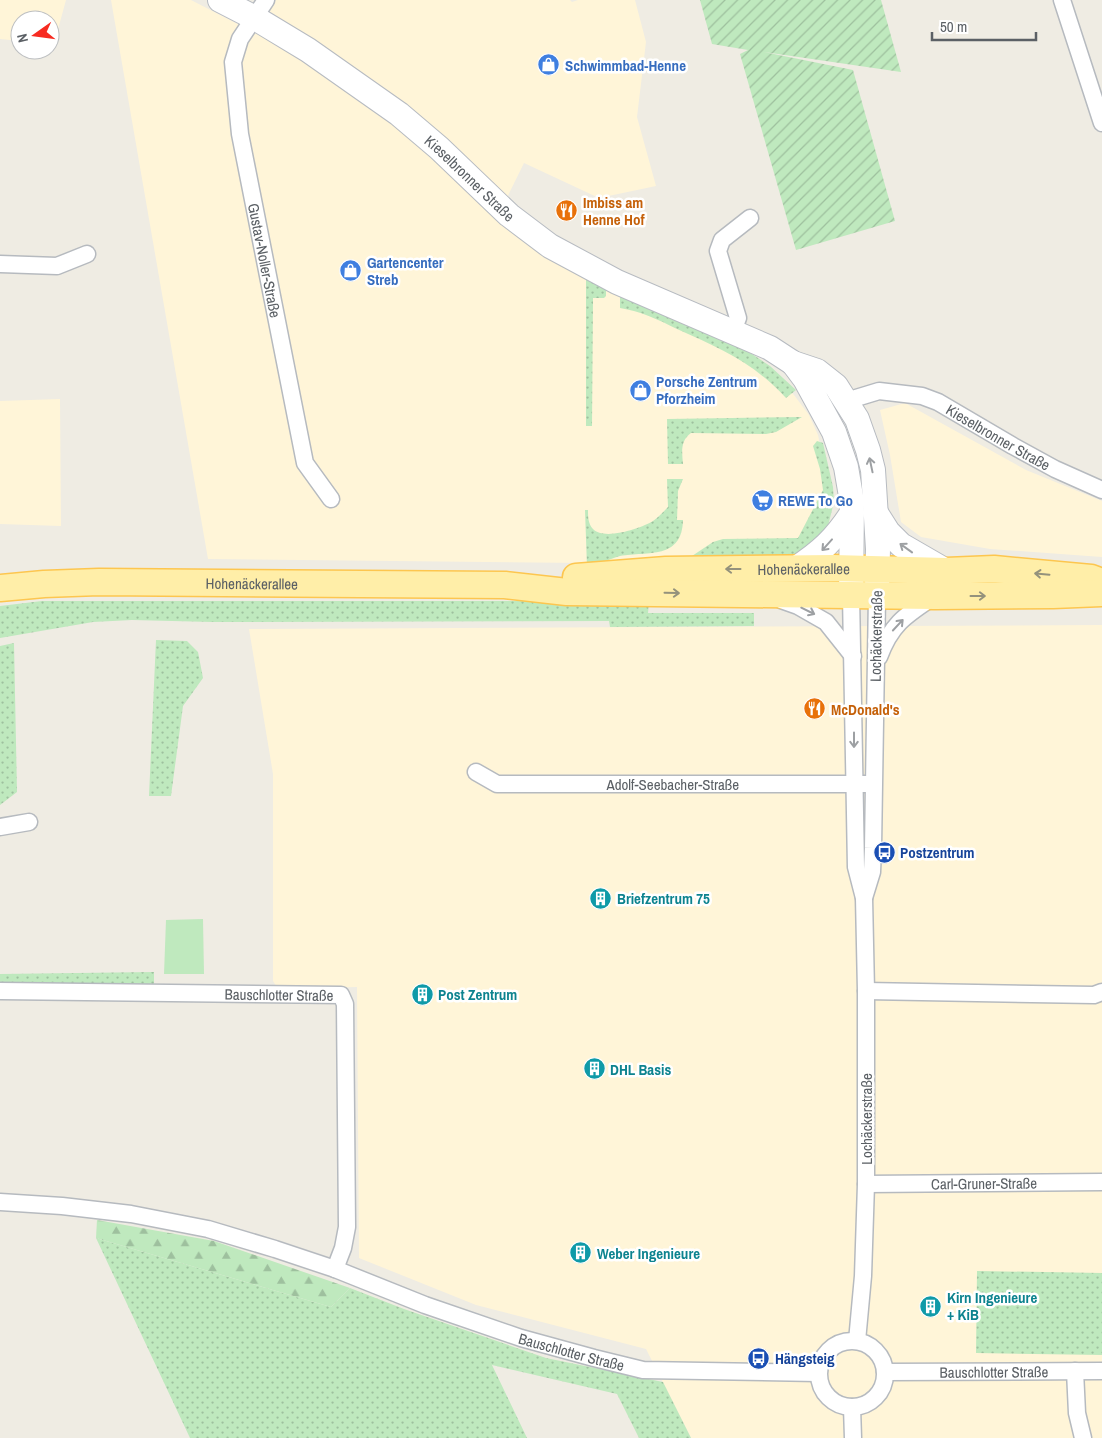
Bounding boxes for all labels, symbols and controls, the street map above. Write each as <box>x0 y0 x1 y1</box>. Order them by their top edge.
north arrow <box>10 10 60 60</box>
scale bar <box>932 10 1036 42</box>
text: 50 m <box>940 16 967 37</box>
text: N <box>13 32 32 44</box>
shop icon: Schwimmbad-Henne <box>537 53 561 77</box>
place label: Schwimmbad-Henne <box>565 55 686 76</box>
street label: Kieselbronner Straße <box>420 130 519 226</box>
place label: Imbiss am Henne Hof <box>583 192 645 230</box>
restaurant icon: Imbiss am Henne Hof <box>555 199 579 223</box>
street label: Gustav-Noller-Straße <box>243 201 287 320</box>
place label: Gartencenter Streb <box>367 252 444 290</box>
shop icon: Gartencenter Streb <box>339 259 363 283</box>
place label: Porsche Zentrum Pforzheim <box>656 371 757 409</box>
shop icon: Porsche Zentrum Pforzheim <box>628 378 652 402</box>
street label: Kieselbronner Straße <box>942 399 1054 475</box>
one-way arrow <box>866 457 875 473</box>
supermarket icon: REWE To Go <box>750 488 774 512</box>
place label: REWE To Go <box>778 490 853 511</box>
one-way arrow <box>821 538 833 551</box>
one-way arrow <box>899 543 913 553</box>
street label: Hohenäckerallee <box>757 557 850 579</box>
one-way arrow <box>725 564 742 574</box>
one-way arrow <box>1035 569 1051 579</box>
street label: Hohenäckerallee <box>206 572 298 594</box>
one-way arrow <box>663 589 679 598</box>
street label: Lochäckerstraße <box>865 590 887 682</box>
one-way arrow <box>970 591 986 600</box>
one-way arrow <box>800 606 815 616</box>
one-way arrow <box>892 618 904 631</box>
restaurant icon: McDonald's <box>803 697 827 721</box>
place label: McDonald's <box>831 699 900 720</box>
one-way arrow <box>849 732 859 748</box>
street label: Adolf-Seebacher-Straße <box>605 774 739 795</box>
bus stop icon: Postzentrum <box>872 840 896 864</box>
place label: Postzentrum <box>900 842 975 863</box>
building icon: Briefzentrum 75 <box>589 886 613 910</box>
place label: Briefzentrum 75 <box>617 888 710 909</box>
building icon: Post Zentrum <box>410 982 434 1006</box>
street label: Bauschlotter Straße <box>224 983 334 1005</box>
place label: Post Zentrum <box>438 984 517 1005</box>
building icon: DHL Basis <box>582 1057 606 1081</box>
place label: DHL Basis <box>610 1059 671 1080</box>
street label: Lochäckerstraße <box>856 1073 877 1165</box>
street label: Carl-Gruner-Straße <box>931 1172 1037 1194</box>
building icon: Weber Ingenieure <box>569 1241 593 1265</box>
place label: Weber Ingenieure <box>597 1243 700 1264</box>
place label: Kirn Ingenieure + KiB <box>947 1287 1037 1325</box>
building icon: Kirn Ingenieure + KiB <box>919 1294 943 1318</box>
street label: Bauschlotter Straße <box>516 1327 627 1376</box>
bus stop icon: Hängsteig <box>747 1346 771 1370</box>
place label: Hängsteig <box>775 1348 835 1369</box>
street label: Bauschlotter Straße <box>940 1361 1049 1382</box>

